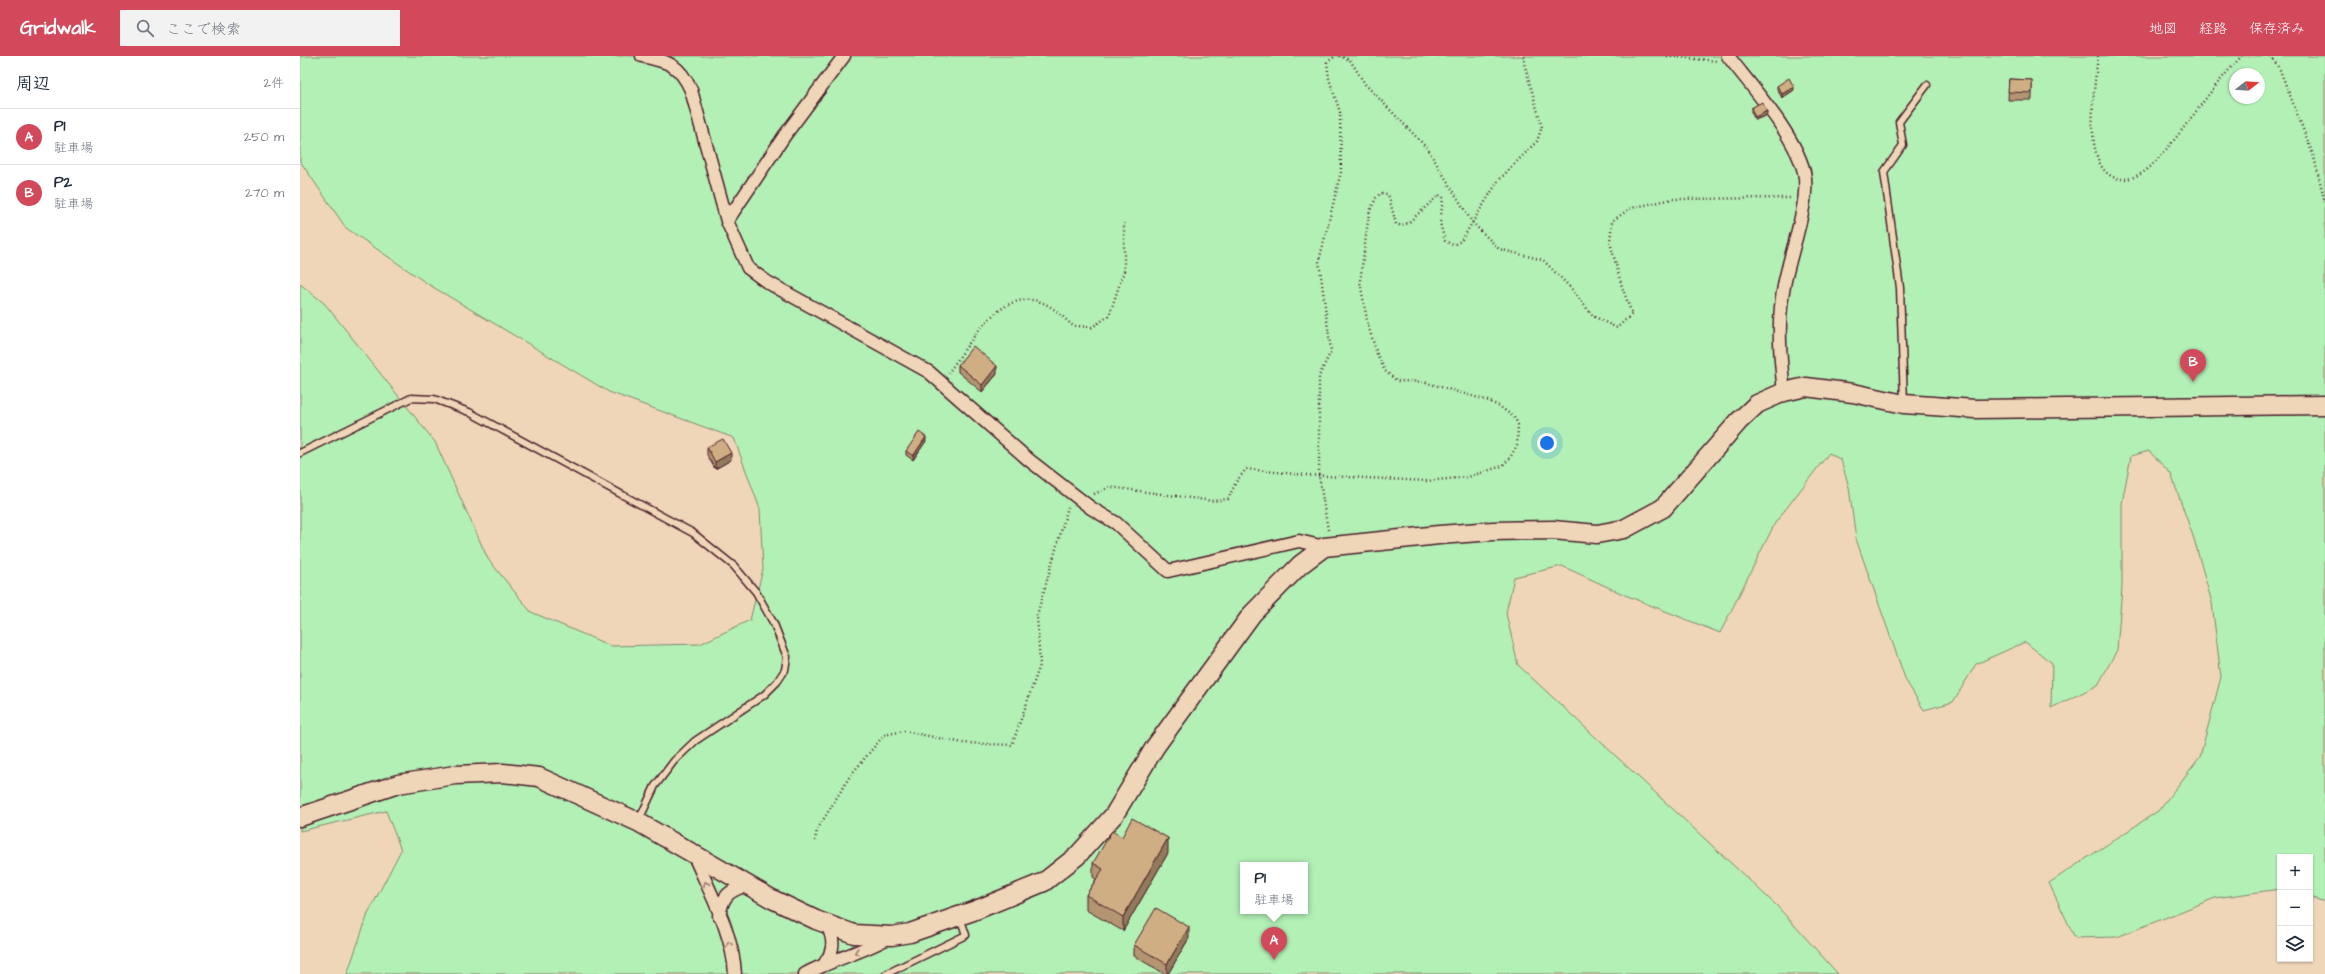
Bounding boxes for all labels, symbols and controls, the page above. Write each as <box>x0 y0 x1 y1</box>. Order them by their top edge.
search box <box>120 10 400 46</box>
text: Gridwalk <box>20 15 96 42</box>
icon: search <box>134 17 156 39</box>
text: ここで検索 <box>166 19 241 40</box>
text: 地図 <box>2149 19 2177 39</box>
text: 経路 <box>2199 19 2227 39</box>
text: 保存済み <box>2249 19 2305 39</box>
north arrow <box>2229 68 2265 104</box>
text: 周辺 <box>16 72 50 96</box>
text: 2件 <box>264 74 284 92</box>
text: P1 <box>54 116 65 137</box>
text: A <box>25 128 33 146</box>
text: 250 m <box>244 128 284 146</box>
text: 駐車場 <box>54 139 93 157</box>
text: P2 <box>54 172 72 193</box>
text: B <box>24 184 34 202</box>
text: 270 m <box>245 184 284 202</box>
text: 駐車場 <box>54 195 93 213</box>
pin: B <box>2180 349 2206 382</box>
your location <box>1537 433 1557 453</box>
map controls <box>2277 854 2313 962</box>
button: + <box>2277 854 2313 890</box>
popup <box>1240 862 1308 914</box>
text: P1 <box>1254 868 1266 889</box>
one-way arrow <box>703 881 711 888</box>
button: − <box>2277 890 2313 926</box>
text: 駐車場 <box>1254 891 1294 909</box>
button: layers <box>2277 926 2313 962</box>
pin: A <box>1261 927 1287 960</box>
one-way arrow <box>725 941 734 948</box>
one-way arrow <box>853 947 860 956</box>

